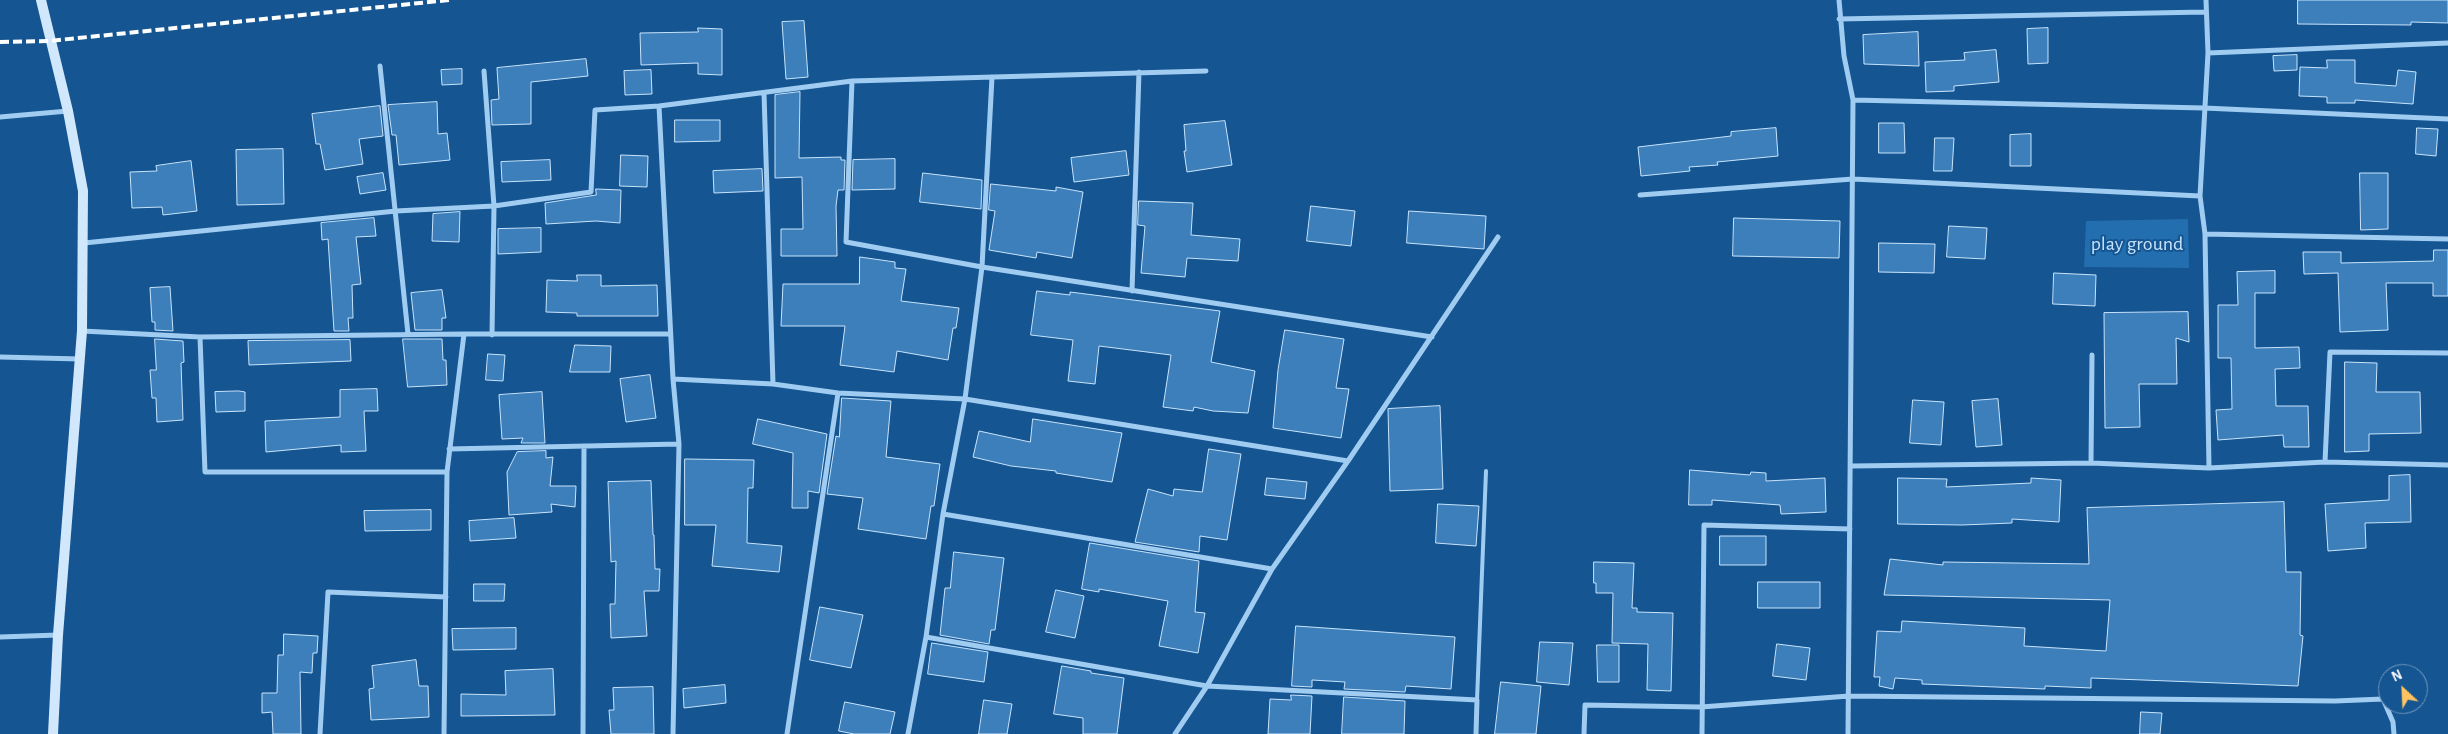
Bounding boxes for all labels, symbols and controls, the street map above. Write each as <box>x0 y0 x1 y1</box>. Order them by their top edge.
park label: play ground <box>2091 232 2183 256</box>
north arrow <box>2378 664 2428 714</box>
text: N <box>2390 668 2404 685</box>

